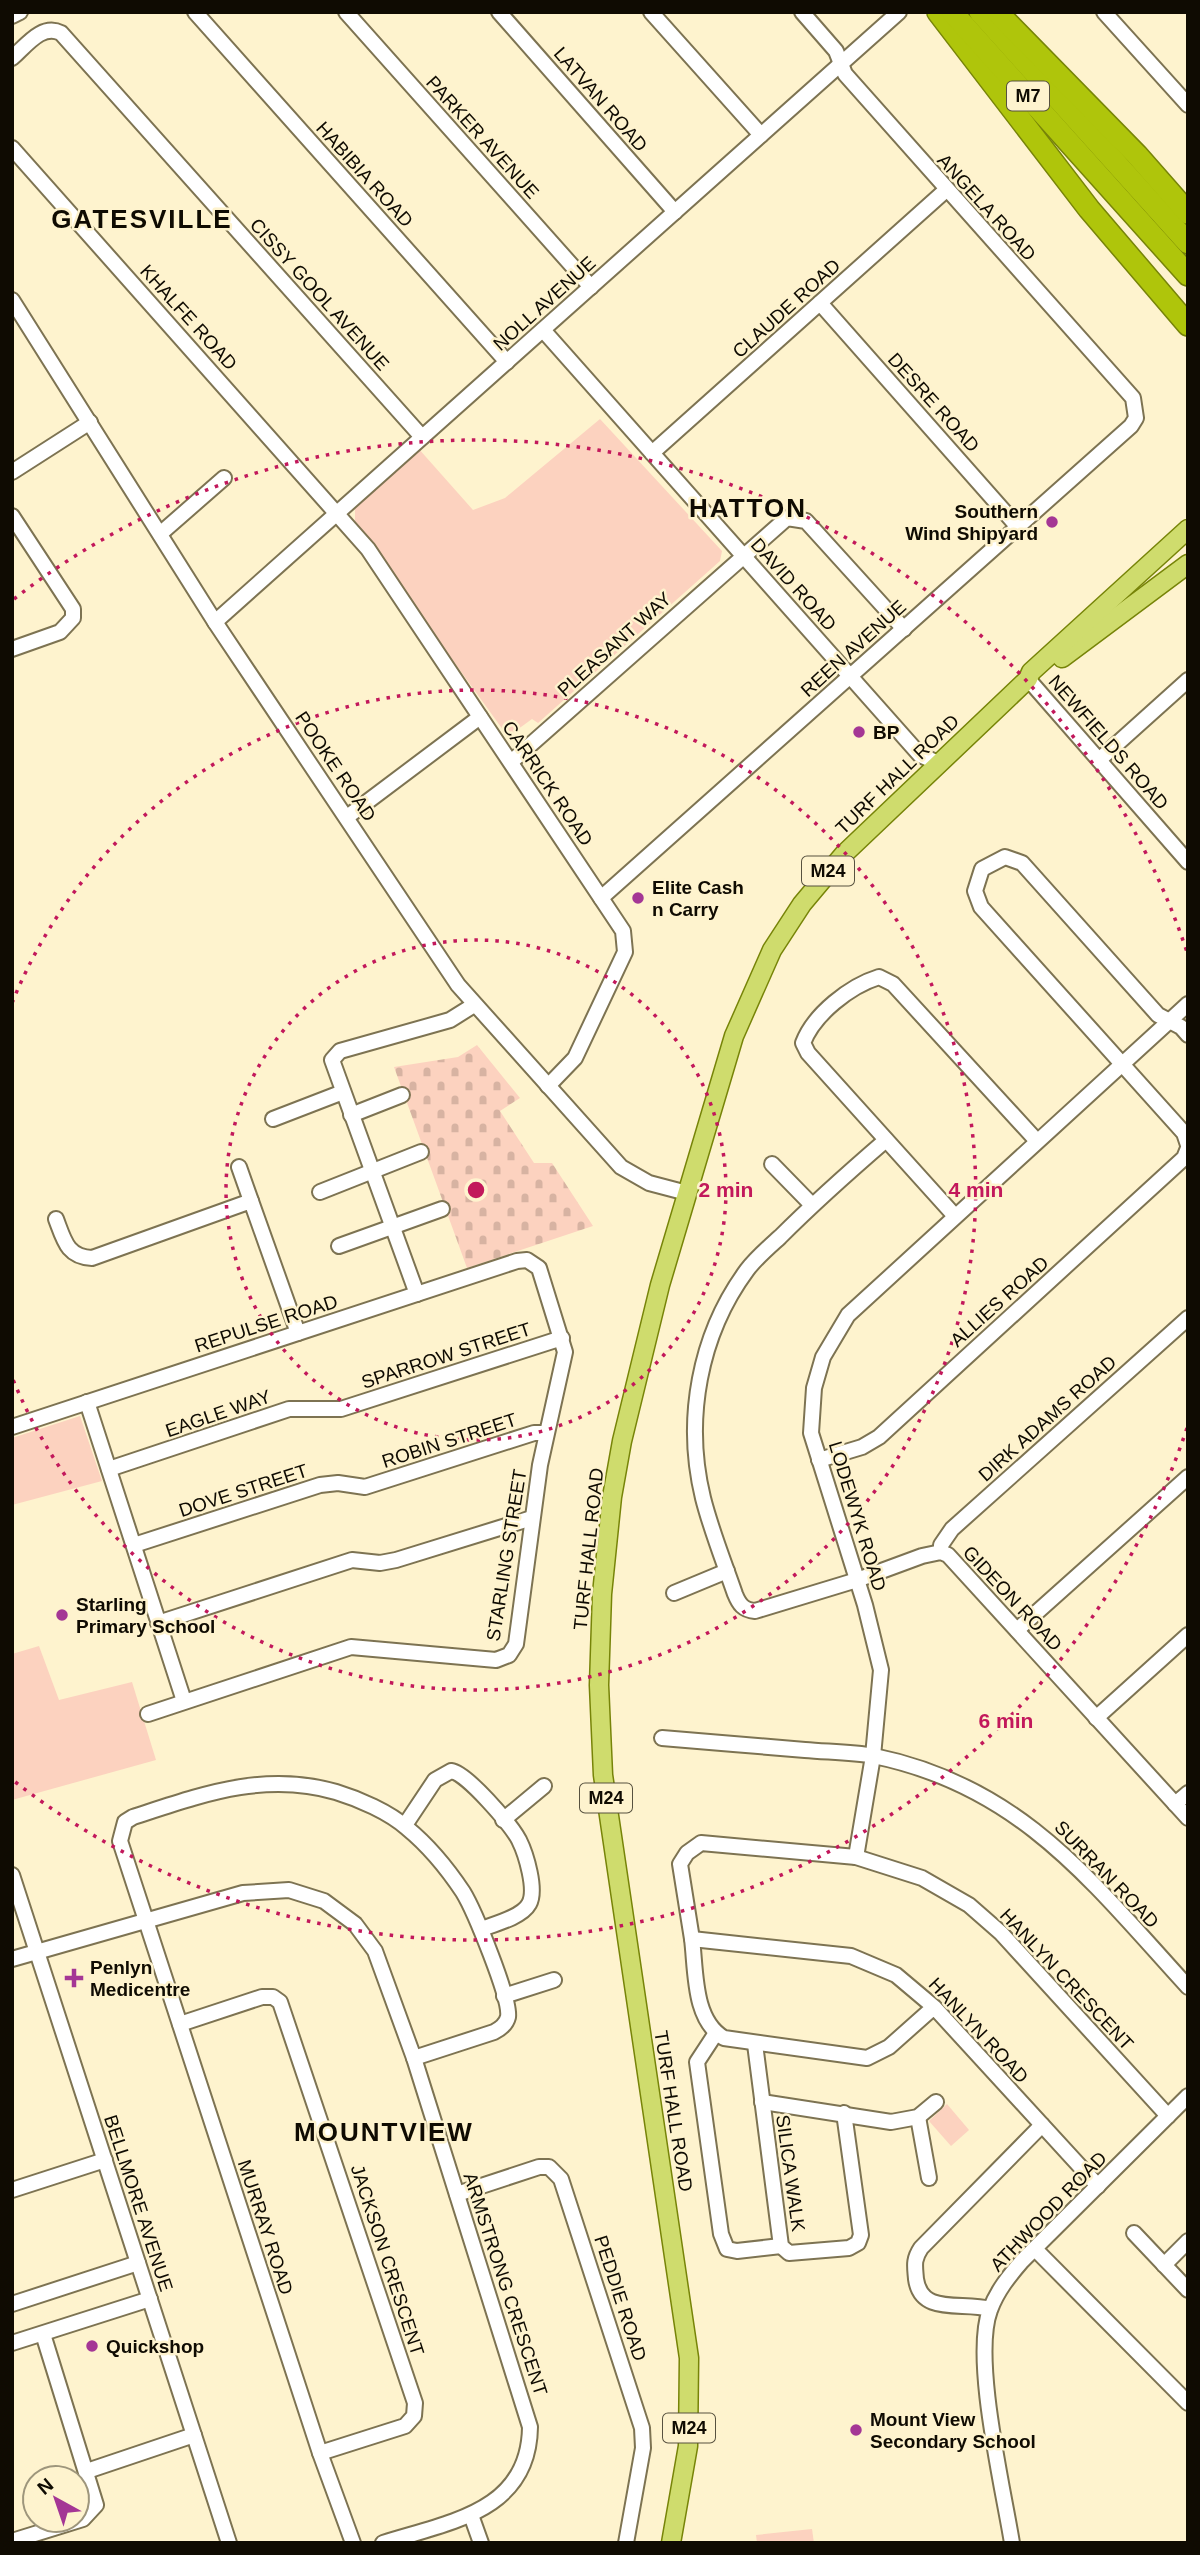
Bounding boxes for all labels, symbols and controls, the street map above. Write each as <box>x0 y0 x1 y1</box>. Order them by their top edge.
street label: LATVAN ROAD <box>550 43 652 156</box>
street label: PARKER AVENUE <box>422 72 543 203</box>
road number: M7 <box>1007 82 1049 110</box>
street label: HABIBIA ROAD <box>312 117 417 231</box>
street label: ANGELA ROAD <box>933 150 1040 265</box>
district label: GATESVILLE <box>51 204 233 234</box>
street label: CISSY GOOL AVENUE <box>246 214 393 375</box>
street label: NOLL AVENUE <box>489 252 600 355</box>
street label: CLAUDE ROAD <box>728 255 844 362</box>
street label: KHALFE ROAD <box>136 260 241 374</box>
street label: DESRE ROAD <box>884 349 983 456</box>
district label: HATTON <box>689 493 807 523</box>
place label: Southern Wind Shipyard <box>905 501 1038 544</box>
marker: Southern Wind Shipyard <box>1044 514 1060 530</box>
street label: DAVID ROAD <box>747 534 841 635</box>
street label: PLEASANT WAY <box>553 588 676 701</box>
street label: REEN AVENUE <box>797 596 910 701</box>
street label: NEWFIELDS ROAD <box>1045 671 1173 814</box>
street label: POOKE ROAD <box>291 707 380 825</box>
street label: TURF HALL ROAD <box>831 710 963 839</box>
street label: CARRICK ROAD <box>498 717 597 850</box>
place label: BP <box>873 722 900 743</box>
marker: BP <box>851 724 867 740</box>
road number: M24 <box>802 856 854 886</box>
place label: Elite Cash n Carry <box>652 877 744 920</box>
marker: Elite Cash n Carry <box>630 890 646 906</box>
centre of rings <box>464 1178 488 1202</box>
text: 2 min <box>699 1178 753 1201</box>
text: 4 min <box>949 1178 1003 1201</box>
street label: ALLIES ROAD <box>946 1252 1053 1351</box>
street label: REPULSE ROAD <box>192 1290 340 1356</box>
street label: SPARROW STREET <box>359 1318 534 1393</box>
street label: DIRK ADAMS ROAD <box>974 1351 1120 1486</box>
street label: EAGLE WAY <box>163 1386 274 1441</box>
street label: ROBIN STREET <box>379 1409 520 1472</box>
street label: LODEWYK ROAD <box>825 1439 890 1593</box>
street label: DOVE STREET <box>176 1460 311 1521</box>
street label: STARLING STREET <box>483 1467 531 1643</box>
street label: TURF HALL ROAD <box>570 1467 607 1631</box>
street label: GIDEON ROAD <box>959 1542 1066 1655</box>
place label: Starling Primary School <box>76 1594 215 1637</box>
marker: Starling Primary School <box>54 1607 70 1623</box>
text: 6 min <box>979 1709 1033 1732</box>
road number: M24 <box>580 1783 632 1812</box>
street label: SURRAN ROAD <box>1050 1817 1163 1932</box>
street label: HANLYN CRESCENT <box>996 1904 1138 2055</box>
place label: Penlyn Medicentre <box>90 1957 190 2000</box>
marker: Penlyn Medicentre <box>64 1968 84 1988</box>
street label: HANLYN ROAD <box>925 1974 1033 2087</box>
street label: TURF HALL ROAD <box>650 2029 697 2193</box>
street label: BELLMORE AVENUE <box>100 2112 177 2294</box>
street label: SILICA WALK <box>772 2113 809 2233</box>
district label: MOUNTVIEW <box>294 2117 474 2147</box>
street label: ATHWOOD ROAD <box>986 2147 1111 2275</box>
street label: MURRAY ROAD <box>234 2157 297 2297</box>
street label: JACKSON CRESCENT <box>347 2162 428 2359</box>
street label: ARMSTRONG CRESCENT <box>459 2170 552 2399</box>
street label: PEDDIE ROAD <box>590 2233 651 2364</box>
place label: Quickshop <box>106 2336 204 2357</box>
marker: Quickshop <box>84 2338 100 2354</box>
place label: Mount View Secondary School <box>870 2409 1036 2452</box>
road number: M24 <box>663 2414 715 2442</box>
marker: Mount View Secondary School <box>848 2422 864 2438</box>
north arrow <box>21 2464 91 2534</box>
text: N <box>33 2474 57 2499</box>

